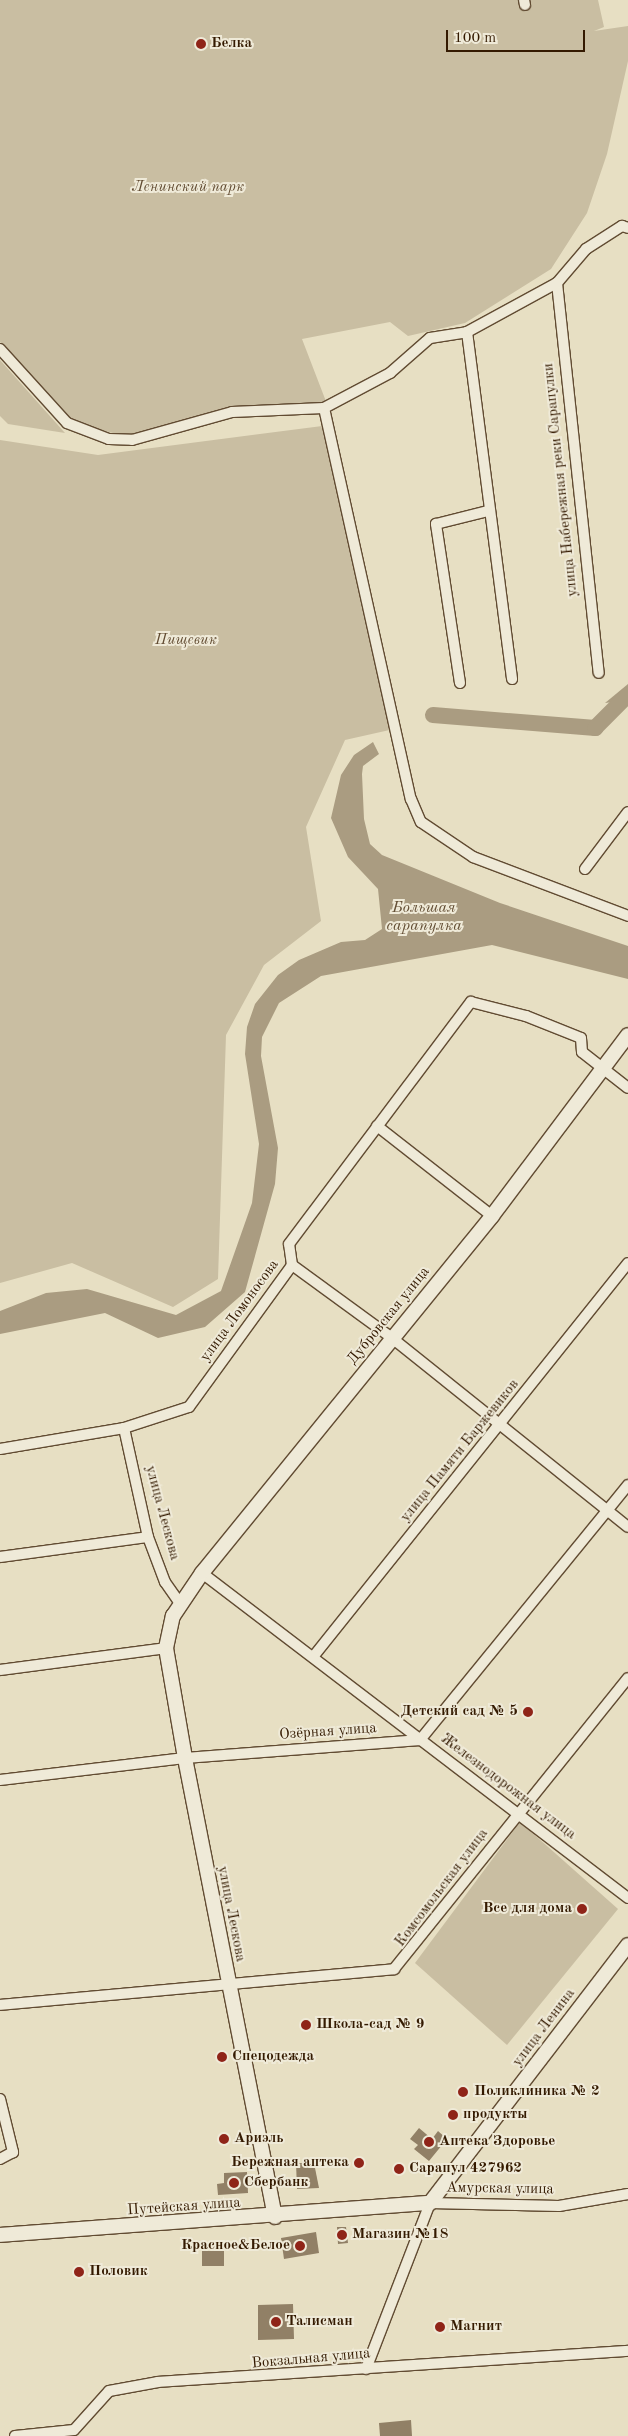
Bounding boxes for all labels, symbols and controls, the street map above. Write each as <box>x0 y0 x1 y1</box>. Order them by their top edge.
scale bar <box>448 20 587 52</box>
text: 100 m <box>454 31 496 46</box>
place label: Белка <box>211 35 252 53</box>
marker: Белка <box>195 38 207 50</box>
park label: Ленинский парк <box>132 179 244 197</box>
street label: улица Набережная реки Сарапулки <box>540 362 582 598</box>
park label: Пищевик <box>155 632 217 650</box>
water label: Большая сарапулка <box>386 898 462 936</box>
street label: улица Ломоносова <box>197 1256 283 1366</box>
street label: Дубровская улица <box>344 1263 434 1369</box>
street label: улица Памяти Баржевиков <box>397 1376 523 1526</box>
street label: улица Лескова <box>141 1464 183 1562</box>
place label: Детский сад № 5 <box>401 1703 518 1721</box>
marker: Детский сад № 5 <box>522 1706 534 1718</box>
street label: Озёрная улица <box>279 1720 377 1744</box>
street label: Железнодорожная улица <box>437 1730 579 1844</box>
street label: Комсомольская улица <box>392 1825 492 1951</box>
street label: улица Лескова <box>213 1865 249 1963</box>
place label: Все для дома <box>483 1900 572 1918</box>
marker: Все для дома <box>576 1903 588 1915</box>
street label: улица Ленина <box>509 1985 579 2071</box>
place label: Школа-сад № 9 <box>316 2016 425 2034</box>
marker: Школа-сад № 9 <box>300 2019 312 2031</box>
place label: Спецодежда <box>232 2048 314 2066</box>
marker: Спецодежда <box>216 2051 228 2063</box>
place label: Поликлиника № 2 <box>474 2083 600 2101</box>
marker: Поликлиника № 2 <box>456 2085 470 2099</box>
place label: продукты <box>463 2106 528 2124</box>
marker: продукты <box>447 2109 459 2121</box>
place label: Ариэль <box>234 2130 284 2148</box>
marker: Ариэль <box>218 2133 230 2145</box>
place label: Аптека Здоровье <box>439 2133 555 2151</box>
marker: Аптека Здоровье <box>423 2136 435 2148</box>
place label: Бережная аптека <box>231 2154 349 2172</box>
marker: Бережная аптека <box>353 2157 365 2169</box>
place label: Сарапул 427962 <box>409 2160 522 2178</box>
marker: Сарапул 427962 <box>393 2163 405 2175</box>
place label: Сбербанк <box>244 2174 308 2192</box>
marker: Сбербанк <box>228 2177 240 2189</box>
street label: Амурская улица <box>446 2179 554 2199</box>
street label: Путейская улица <box>127 2194 241 2220</box>
place label: Магазин №18 <box>352 2226 448 2244</box>
marker: Магазин №18 <box>336 2229 348 2241</box>
place label: Красное&Белое <box>181 2237 290 2255</box>
marker: Красное&Белое <box>294 2240 306 2252</box>
place label: Половик <box>89 2263 148 2281</box>
marker: Половик <box>73 2266 85 2278</box>
place label: Талисман <box>286 2313 353 2331</box>
marker: Талисман <box>270 2316 282 2328</box>
place label: Магнит <box>450 2318 502 2336</box>
marker: Магнит <box>434 2321 446 2333</box>
street label: Вокзальная улица <box>251 2345 371 2373</box>

